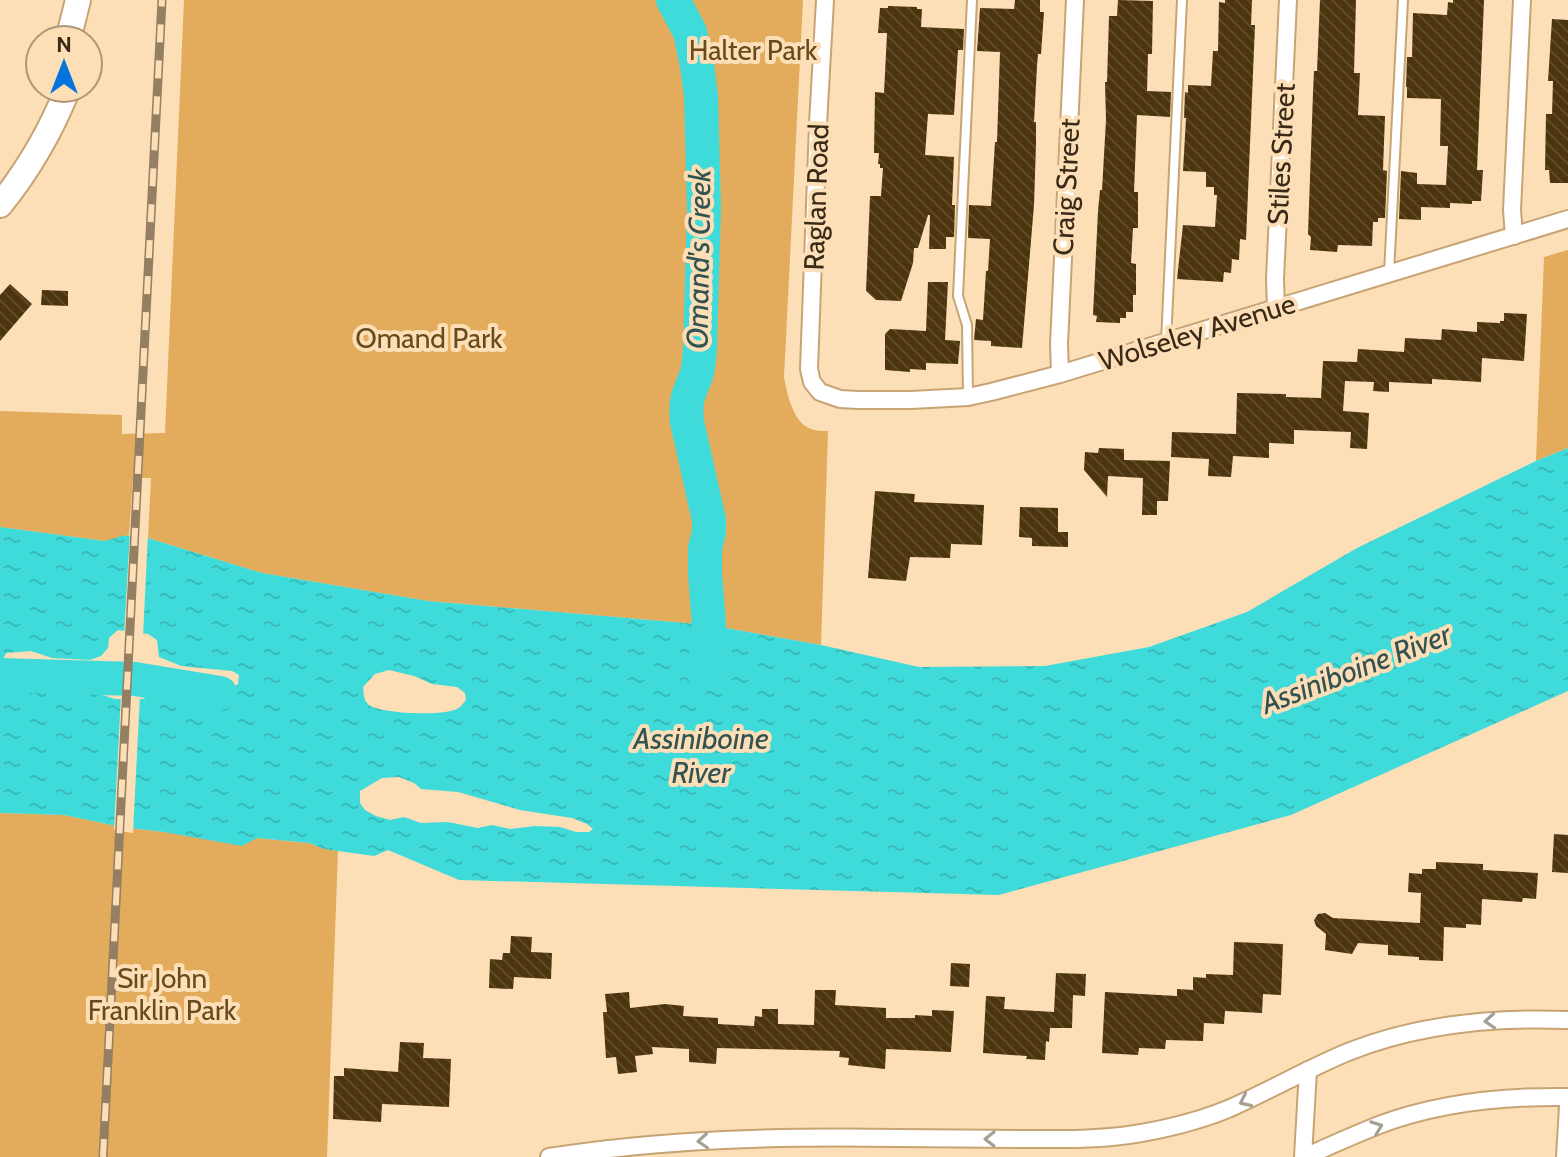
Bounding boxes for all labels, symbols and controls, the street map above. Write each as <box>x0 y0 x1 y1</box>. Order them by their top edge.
north arrow <box>24 24 104 104</box>
text: N <box>56 31 72 58</box>
park label: Halter Park <box>689 33 818 67</box>
street label: Stiles Street <box>1260 82 1302 226</box>
street label: Craig Street <box>1045 118 1087 256</box>
street label: Raglan Road <box>796 123 836 271</box>
water label: Omand's Creek <box>678 167 719 349</box>
street label: Wolseley Avenue <box>1095 286 1299 378</box>
park label: Omand Park <box>355 321 503 355</box>
water label: Assiniboine River <box>1254 615 1458 722</box>
water label: Assiniboine River <box>631 720 769 791</box>
park label: Sir John Franklin Park <box>88 961 237 1027</box>
one-way arrow <box>1483 1012 1496 1029</box>
one-way arrow <box>1239 1091 1253 1107</box>
one-way arrow <box>1369 1120 1383 1137</box>
one-way arrow <box>983 1130 996 1148</box>
one-way arrow <box>696 1132 709 1149</box>

